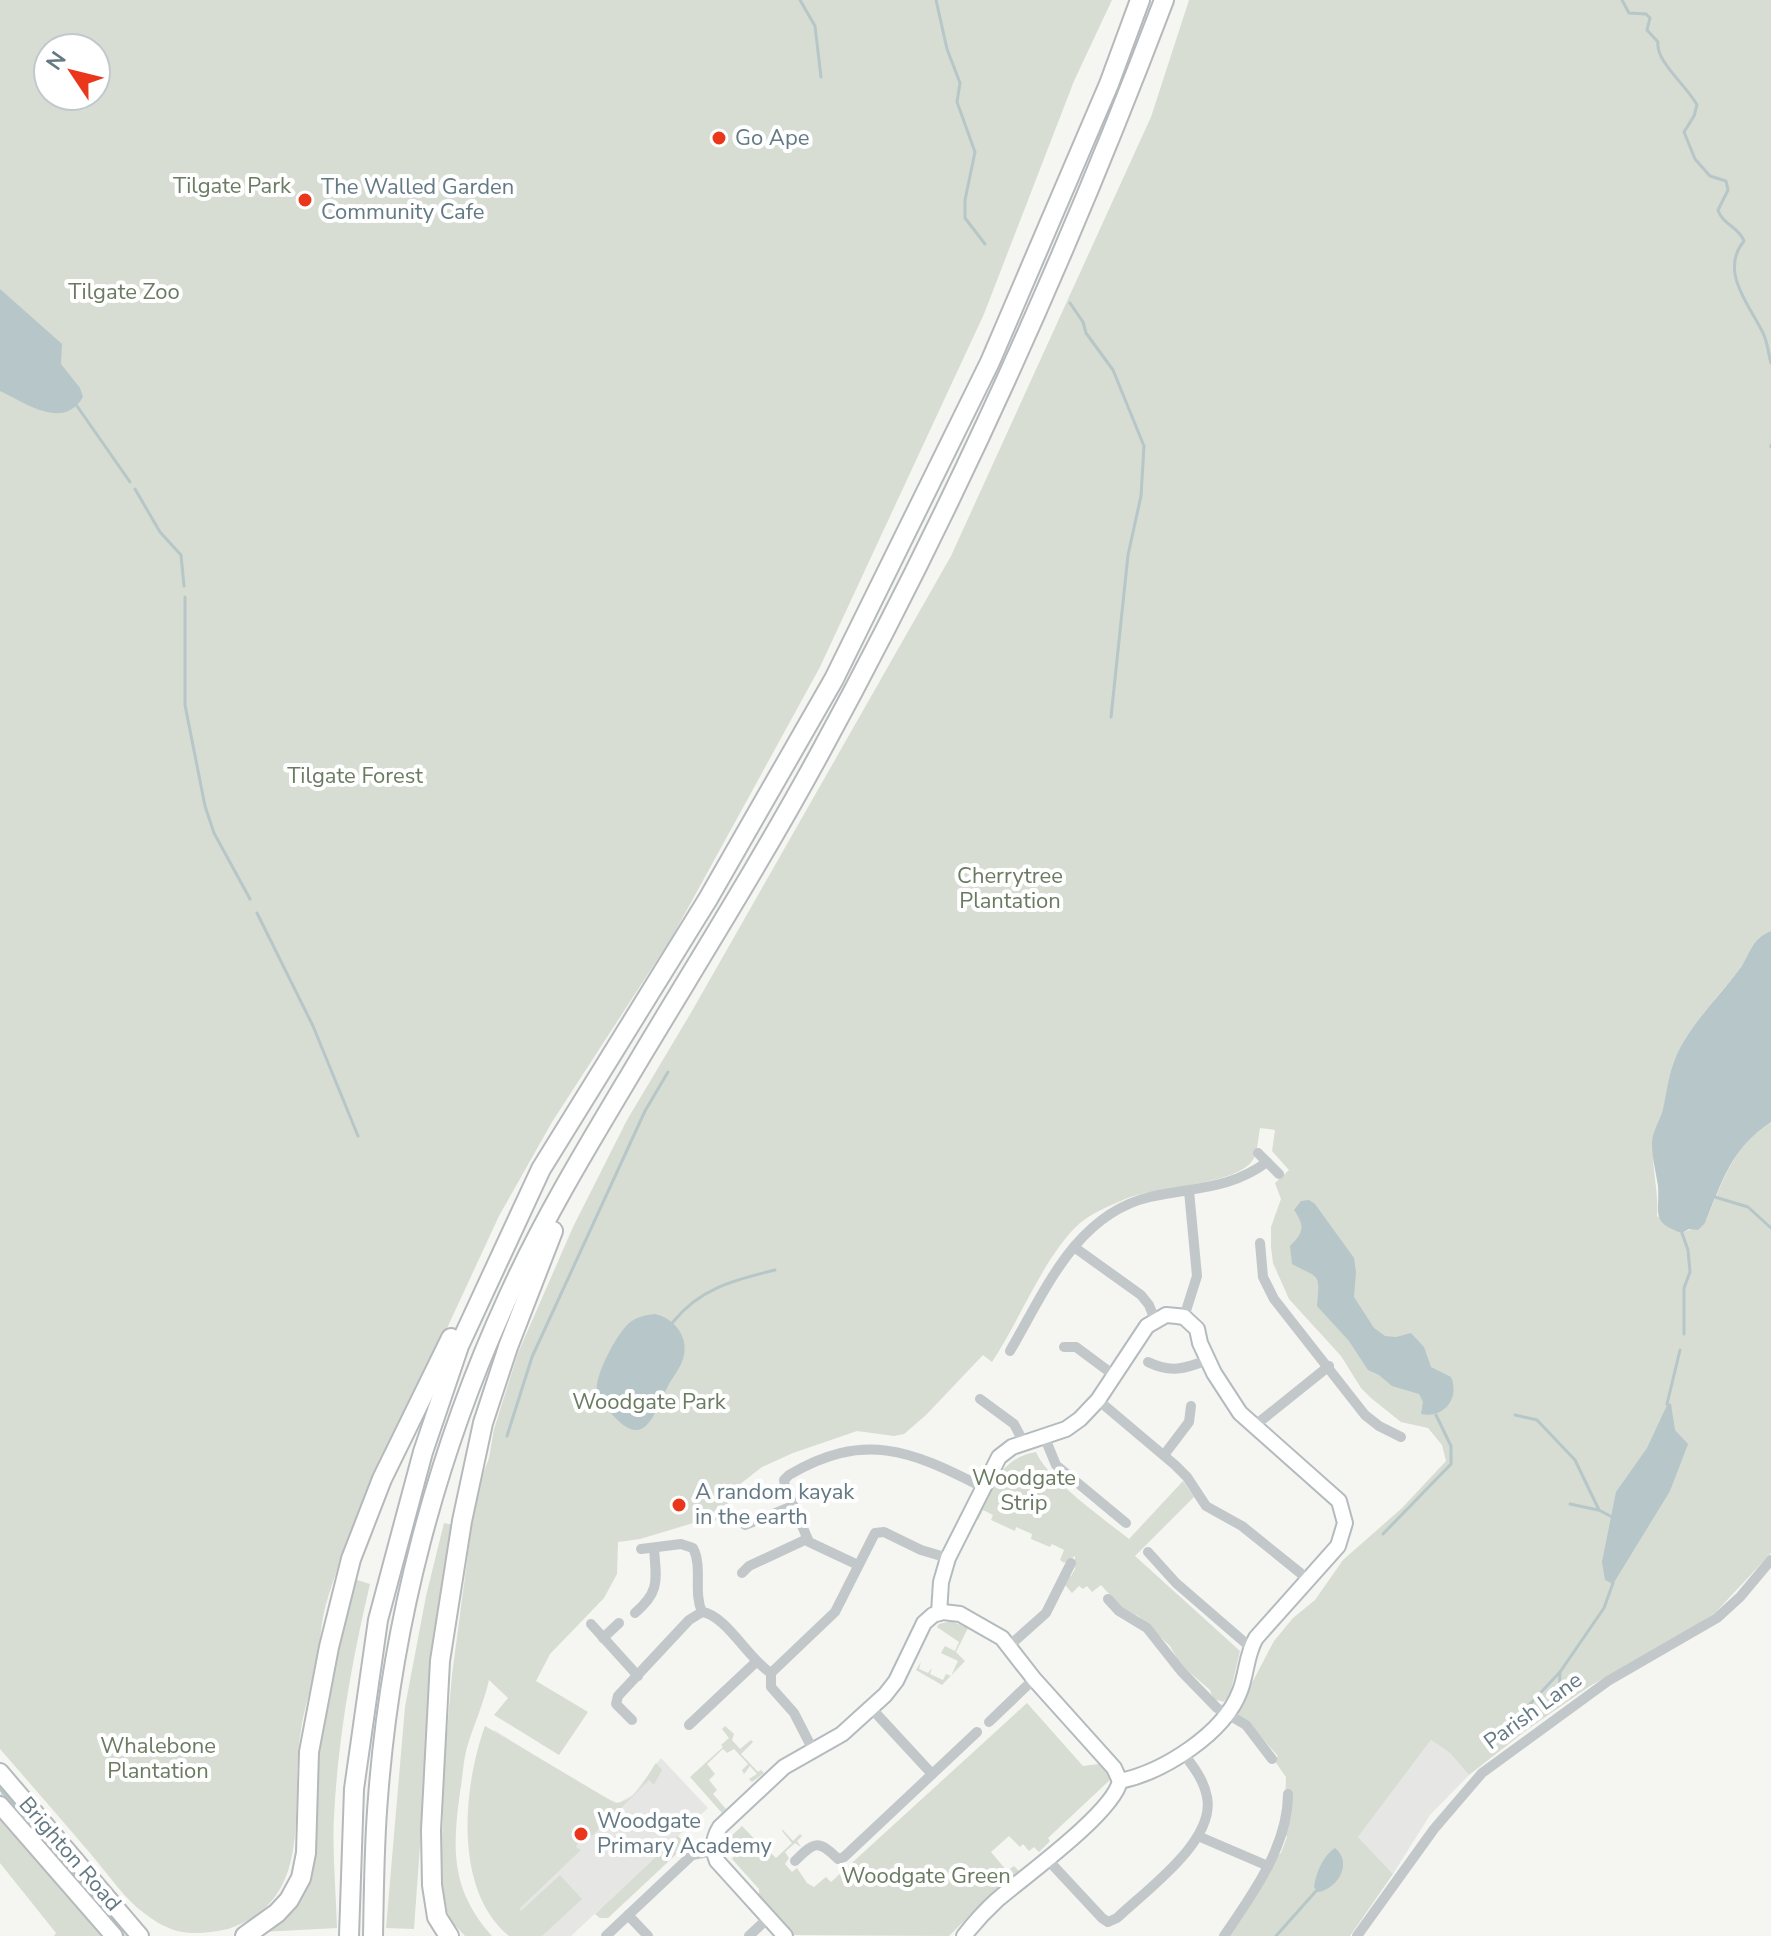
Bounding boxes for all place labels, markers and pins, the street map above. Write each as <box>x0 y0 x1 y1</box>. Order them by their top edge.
place label: Go Ape <box>735 123 809 153</box>
marker: Go Ape <box>710 129 728 147</box>
place label: The Walled Garden Community Cafe <box>321 172 514 227</box>
marker: The Walled Garden Community Cafe <box>296 191 314 209</box>
place label: A random kayak in the earth <box>695 1477 855 1532</box>
marker: A random kayak in the earth <box>670 1496 688 1514</box>
place label: Woodgate Primary Academy <box>597 1806 773 1861</box>
marker: Woodgate Primary Academy <box>572 1825 590 1843</box>

